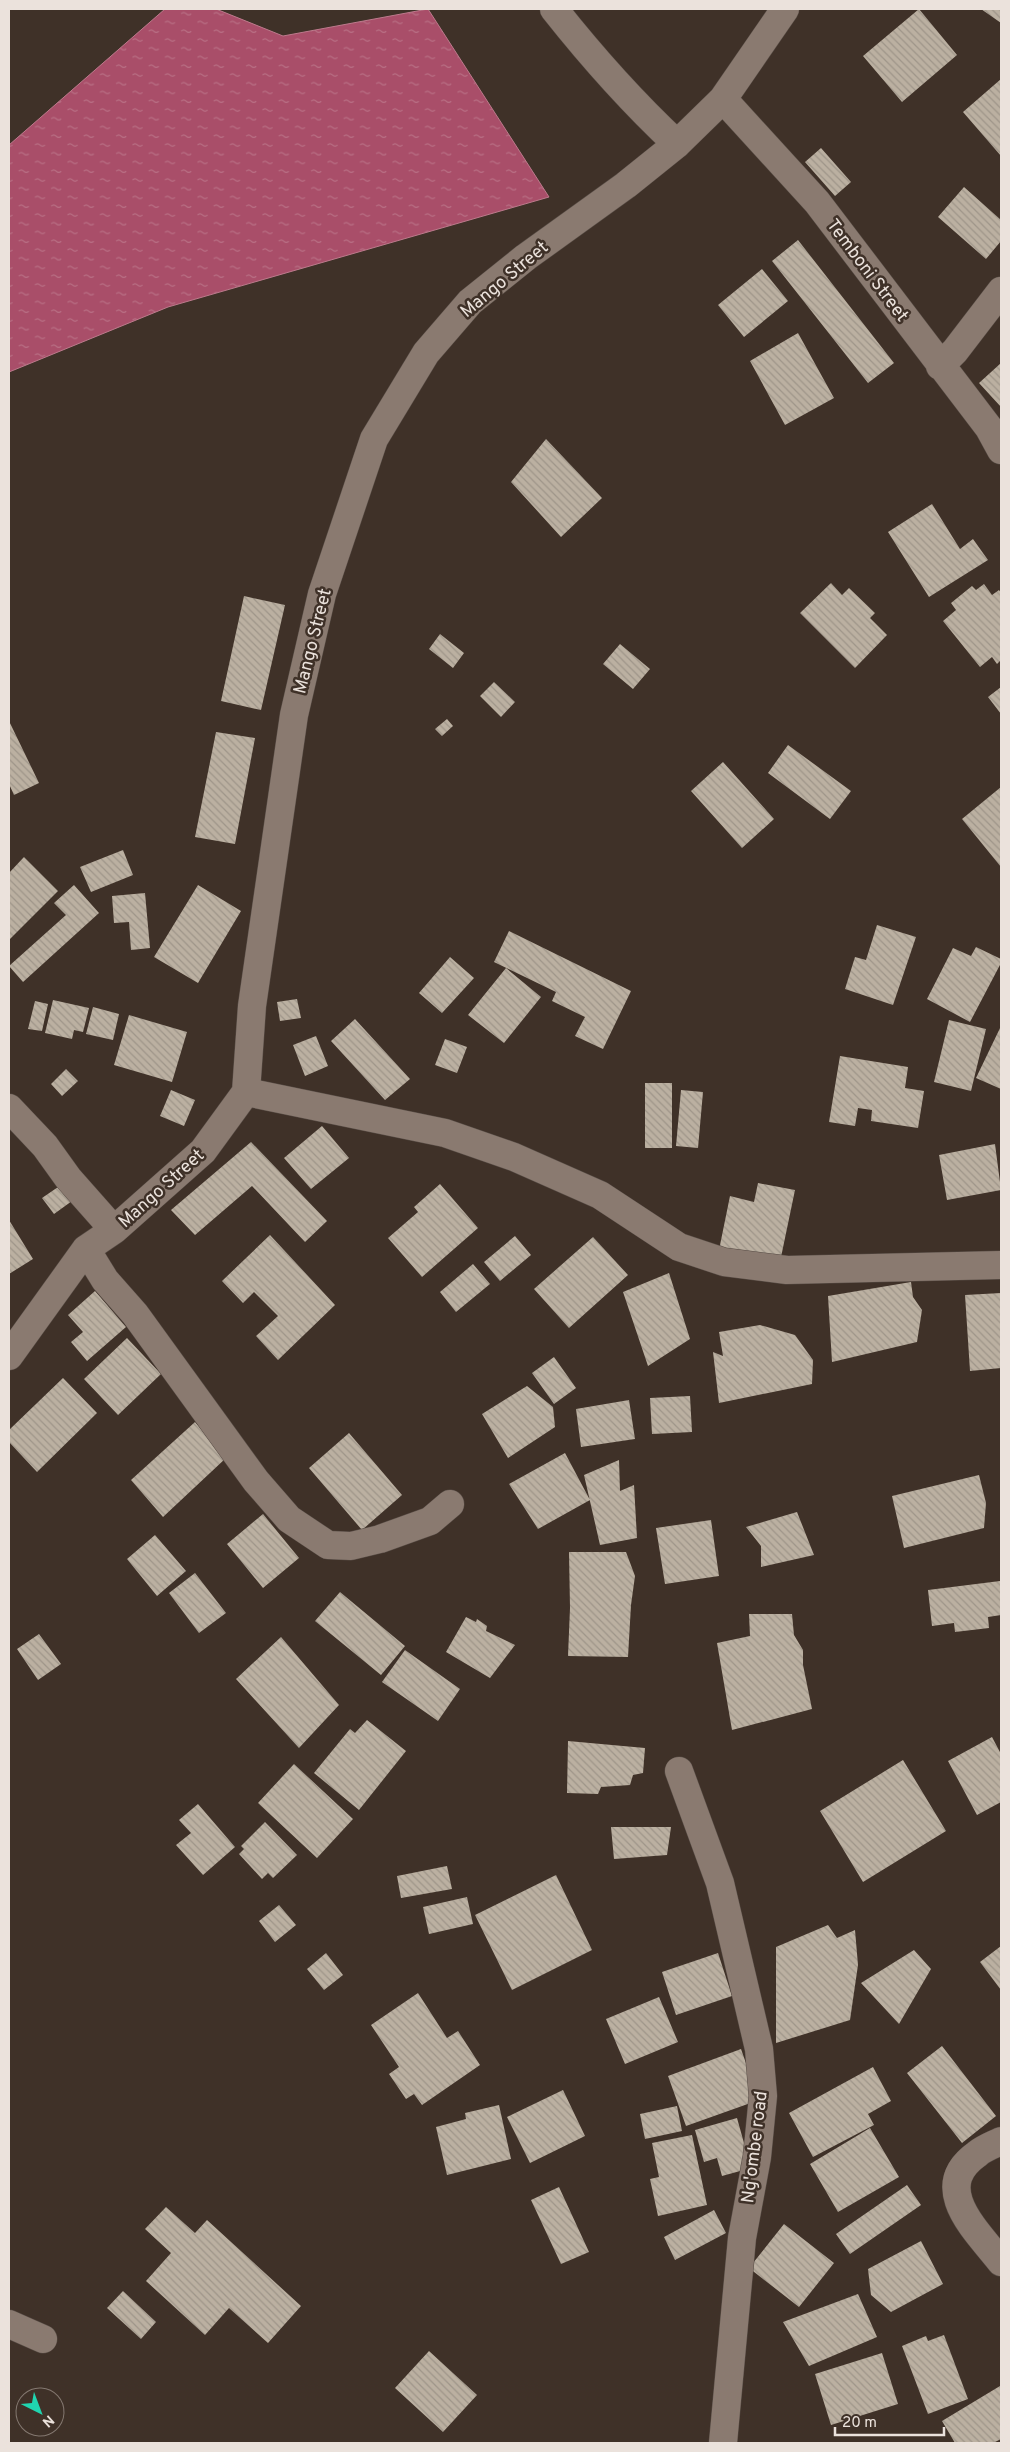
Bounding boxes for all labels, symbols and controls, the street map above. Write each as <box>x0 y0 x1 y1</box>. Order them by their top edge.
street label: Temboni Street <box>821 215 913 327</box>
street label: Mango Street <box>456 237 554 324</box>
street label: Mango Street <box>289 586 338 697</box>
street label: Mango Street <box>114 1144 210 1234</box>
street label: Ng'ombe road <box>737 2090 774 2205</box>
north arrow <box>15 2387 65 2437</box>
scale bar <box>835 2404 944 2436</box>
text: N <box>38 2411 57 2430</box>
text: 20 m <box>842 2414 877 2433</box>

